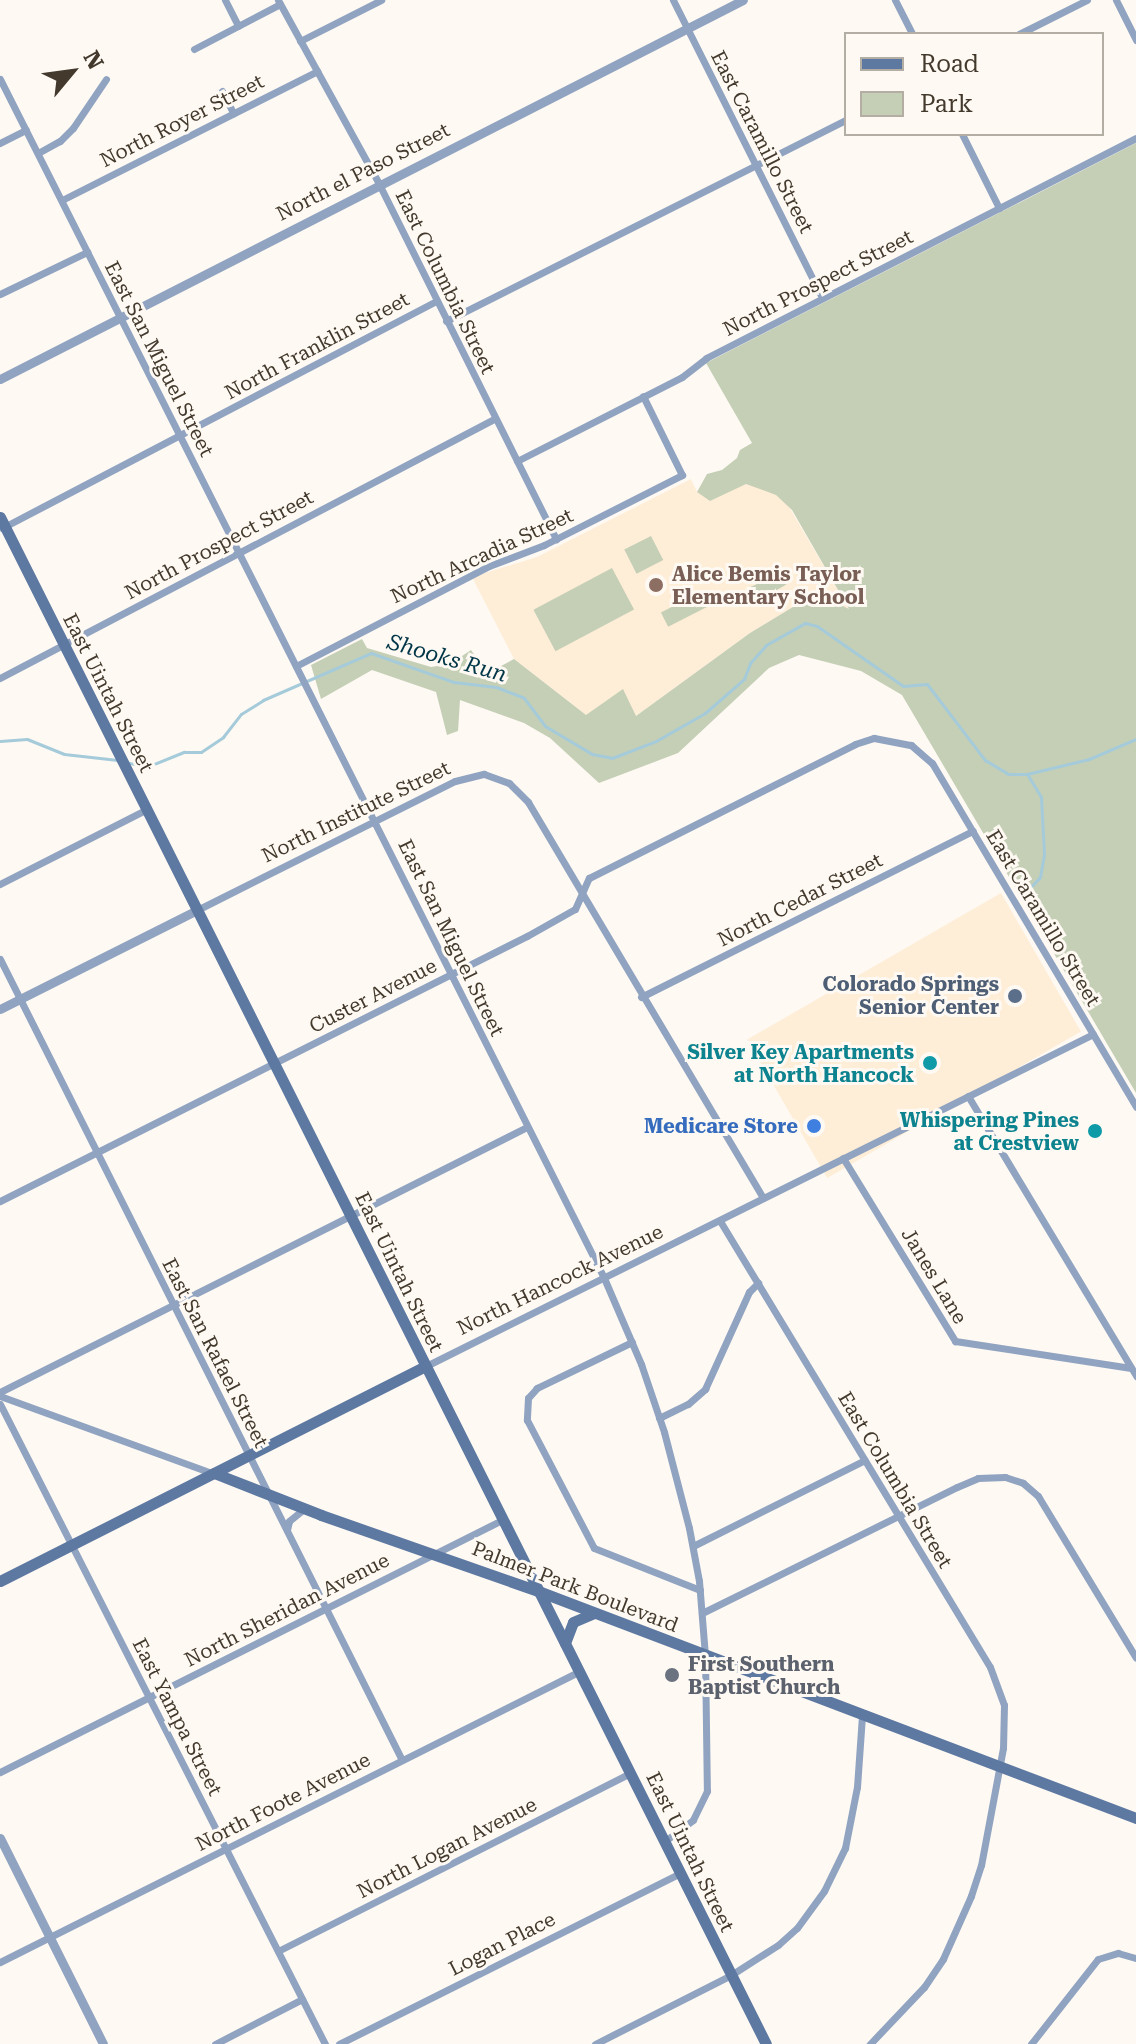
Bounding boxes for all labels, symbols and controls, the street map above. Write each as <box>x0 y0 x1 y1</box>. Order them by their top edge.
north arrow <box>32 32 112 112</box>
legend <box>844 32 1104 136</box>
text: N <box>78 47 108 74</box>
street label: East Caramillo Street <box>706 47 818 237</box>
text: Road <box>920 50 979 78</box>
street label: North Royer Street <box>96 69 268 173</box>
text: Park <box>920 90 973 118</box>
street label: North el Paso Street <box>272 118 454 226</box>
street label: East Columbia Street <box>390 186 500 378</box>
street label: North Prospect Street <box>719 225 917 341</box>
street label: East San Miguel Street <box>99 257 219 461</box>
street label: North Franklin Street <box>221 287 413 405</box>
street label: North Prospect Street <box>121 485 317 605</box>
street label: North Arcadia Street <box>387 503 577 609</box>
place label: Alice Bemis Taylor Elementary School <box>672 562 864 609</box>
marker: Alice Bemis Taylor Elementary School <box>647 576 665 594</box>
street label: East Uintah Street <box>58 610 158 776</box>
water label: Shooks Run <box>384 628 510 688</box>
street label: North Institute Street <box>258 756 454 868</box>
street label: East Caramillo Street <box>981 825 1105 1011</box>
street label: East San Miguel Street <box>393 836 509 1040</box>
street label: North Cedar Street <box>714 848 886 952</box>
street label: Custer Avenue <box>305 954 441 1038</box>
place label: Colorado Springs Senior Center <box>823 972 999 1019</box>
marker: Colorado Springs Senior Center <box>1006 987 1024 1005</box>
place label: Silver Key Apartments at North Hancock <box>687 1040 914 1087</box>
marker: Silver Key Apartments at North Hancock <box>921 1054 939 1072</box>
place label: Whispering Pines at Crestview <box>900 1108 1079 1155</box>
place label: Medicare Store <box>644 1114 798 1138</box>
marker: Medicare Store <box>805 1117 823 1135</box>
marker: Whispering Pines at Crestview <box>1086 1122 1104 1140</box>
street label: East Uintah Street <box>350 1188 448 1356</box>
street label: North Hancock Avenue <box>453 1220 667 1340</box>
street label: Janes Lane <box>896 1224 972 1328</box>
street label: East San Rafael Street <box>157 1254 273 1452</box>
street label: East Columbia Street <box>833 1387 957 1573</box>
street label: Palmer Park Boulevard <box>468 1537 682 1637</box>
street label: North Sheridan Avenue <box>181 1548 393 1672</box>
street label: East Yampa Street <box>127 1634 227 1800</box>
place label: First Southern Baptist Church <box>688 1652 840 1699</box>
marker: First Southern Baptist Church <box>663 1666 681 1684</box>
street label: North Foote Avenue <box>192 1748 374 1856</box>
street label: East Uintah Street <box>641 1768 739 1936</box>
street label: North Logan Avenue <box>353 1792 541 1904</box>
street label: Logan Place <box>445 1907 559 1981</box>

